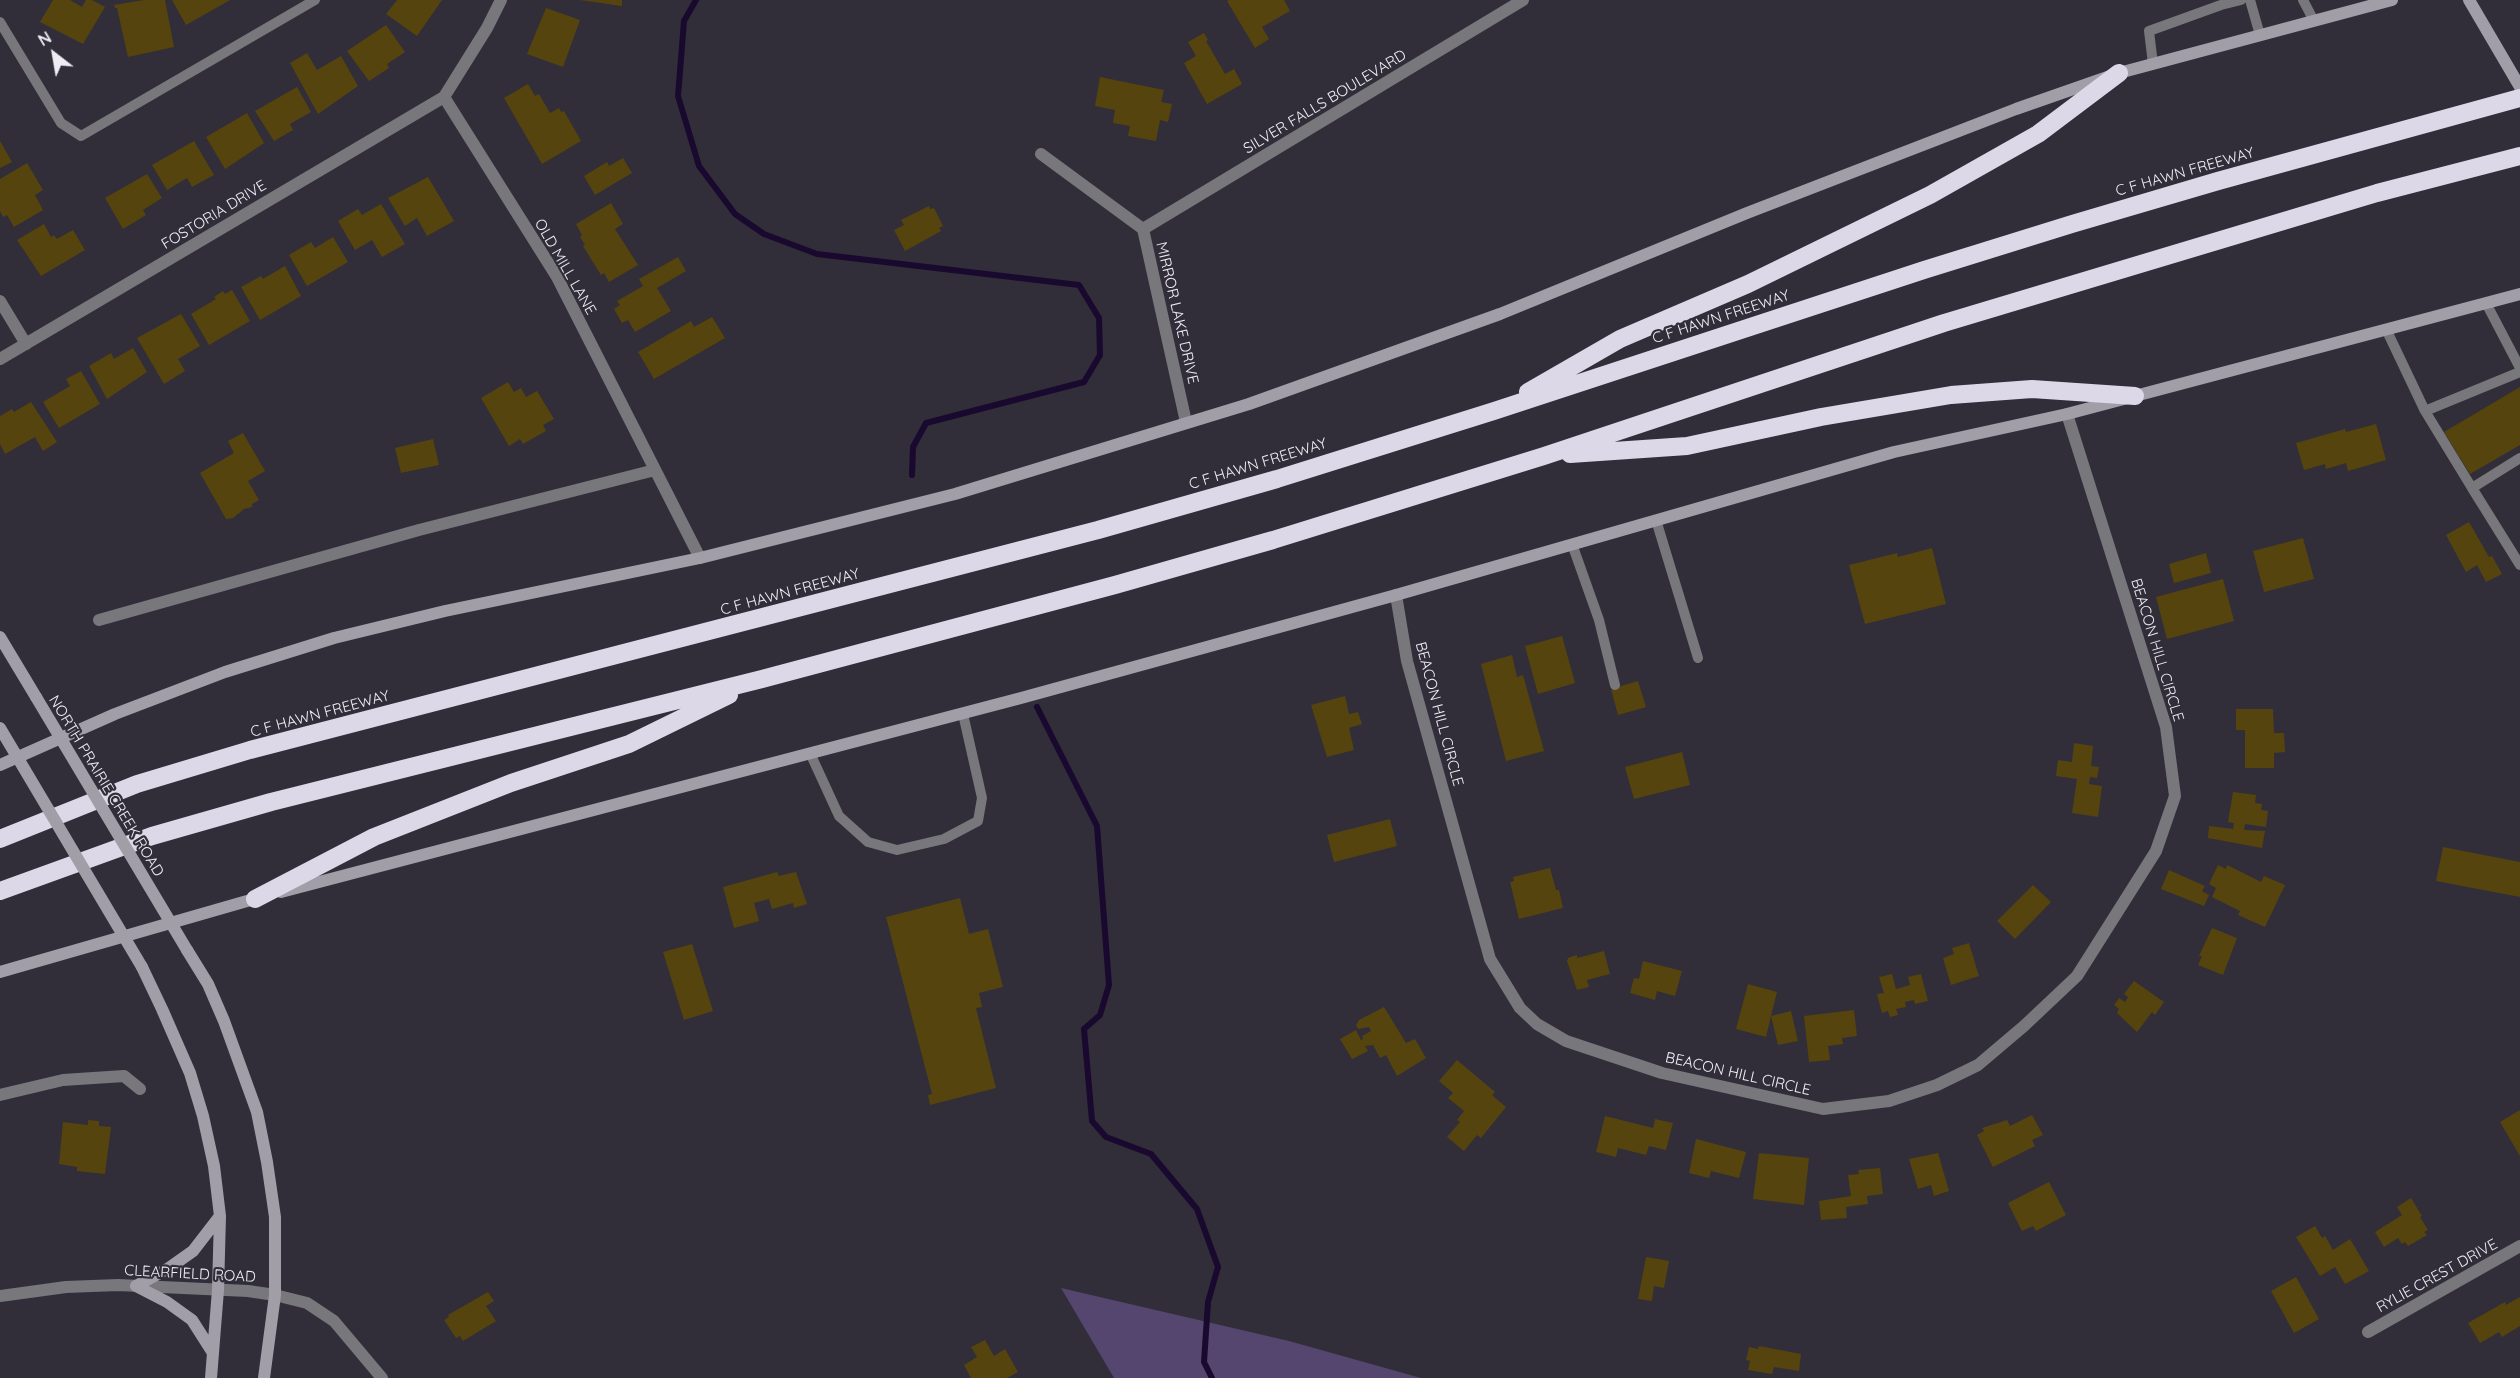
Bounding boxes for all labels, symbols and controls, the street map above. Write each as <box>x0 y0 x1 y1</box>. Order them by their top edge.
north arrow <box>24 24 84 84</box>
text: N <box>35 27 55 50</box>
street label: SILVER FALLS BOULEVARD <box>1240 46 1410 158</box>
street label: C F HAWN FREEWAY <box>2114 144 2256 200</box>
street label: FOSTORIA DRIVE <box>158 177 270 253</box>
street label: OLD MILL LANE <box>530 216 600 318</box>
street label: MIRROR LAKE DRIVE <box>1152 240 1202 386</box>
street label: C F HAWN FREEWAY <box>1650 286 1792 348</box>
street label: C F HAWN FREEWAY <box>1187 434 1329 494</box>
street label: C F HAWN FREEWAY <box>718 565 862 619</box>
street label: BEACON HILL CIRCLE <box>2127 576 2187 724</box>
street label: BEACON HILL CIRCLE <box>1411 640 1467 788</box>
street label: C F HAWN FREEWAY <box>248 687 392 741</box>
street label: NORTH PRAIRIE CREEK ROAD <box>45 692 167 880</box>
street label: BEACON HILL CIRCLE <box>1664 1049 1812 1099</box>
street label: RYLIE CREST DRIVE <box>2373 1235 2501 1317</box>
street label: CLEARFIELD ROAD <box>124 1262 256 1286</box>

